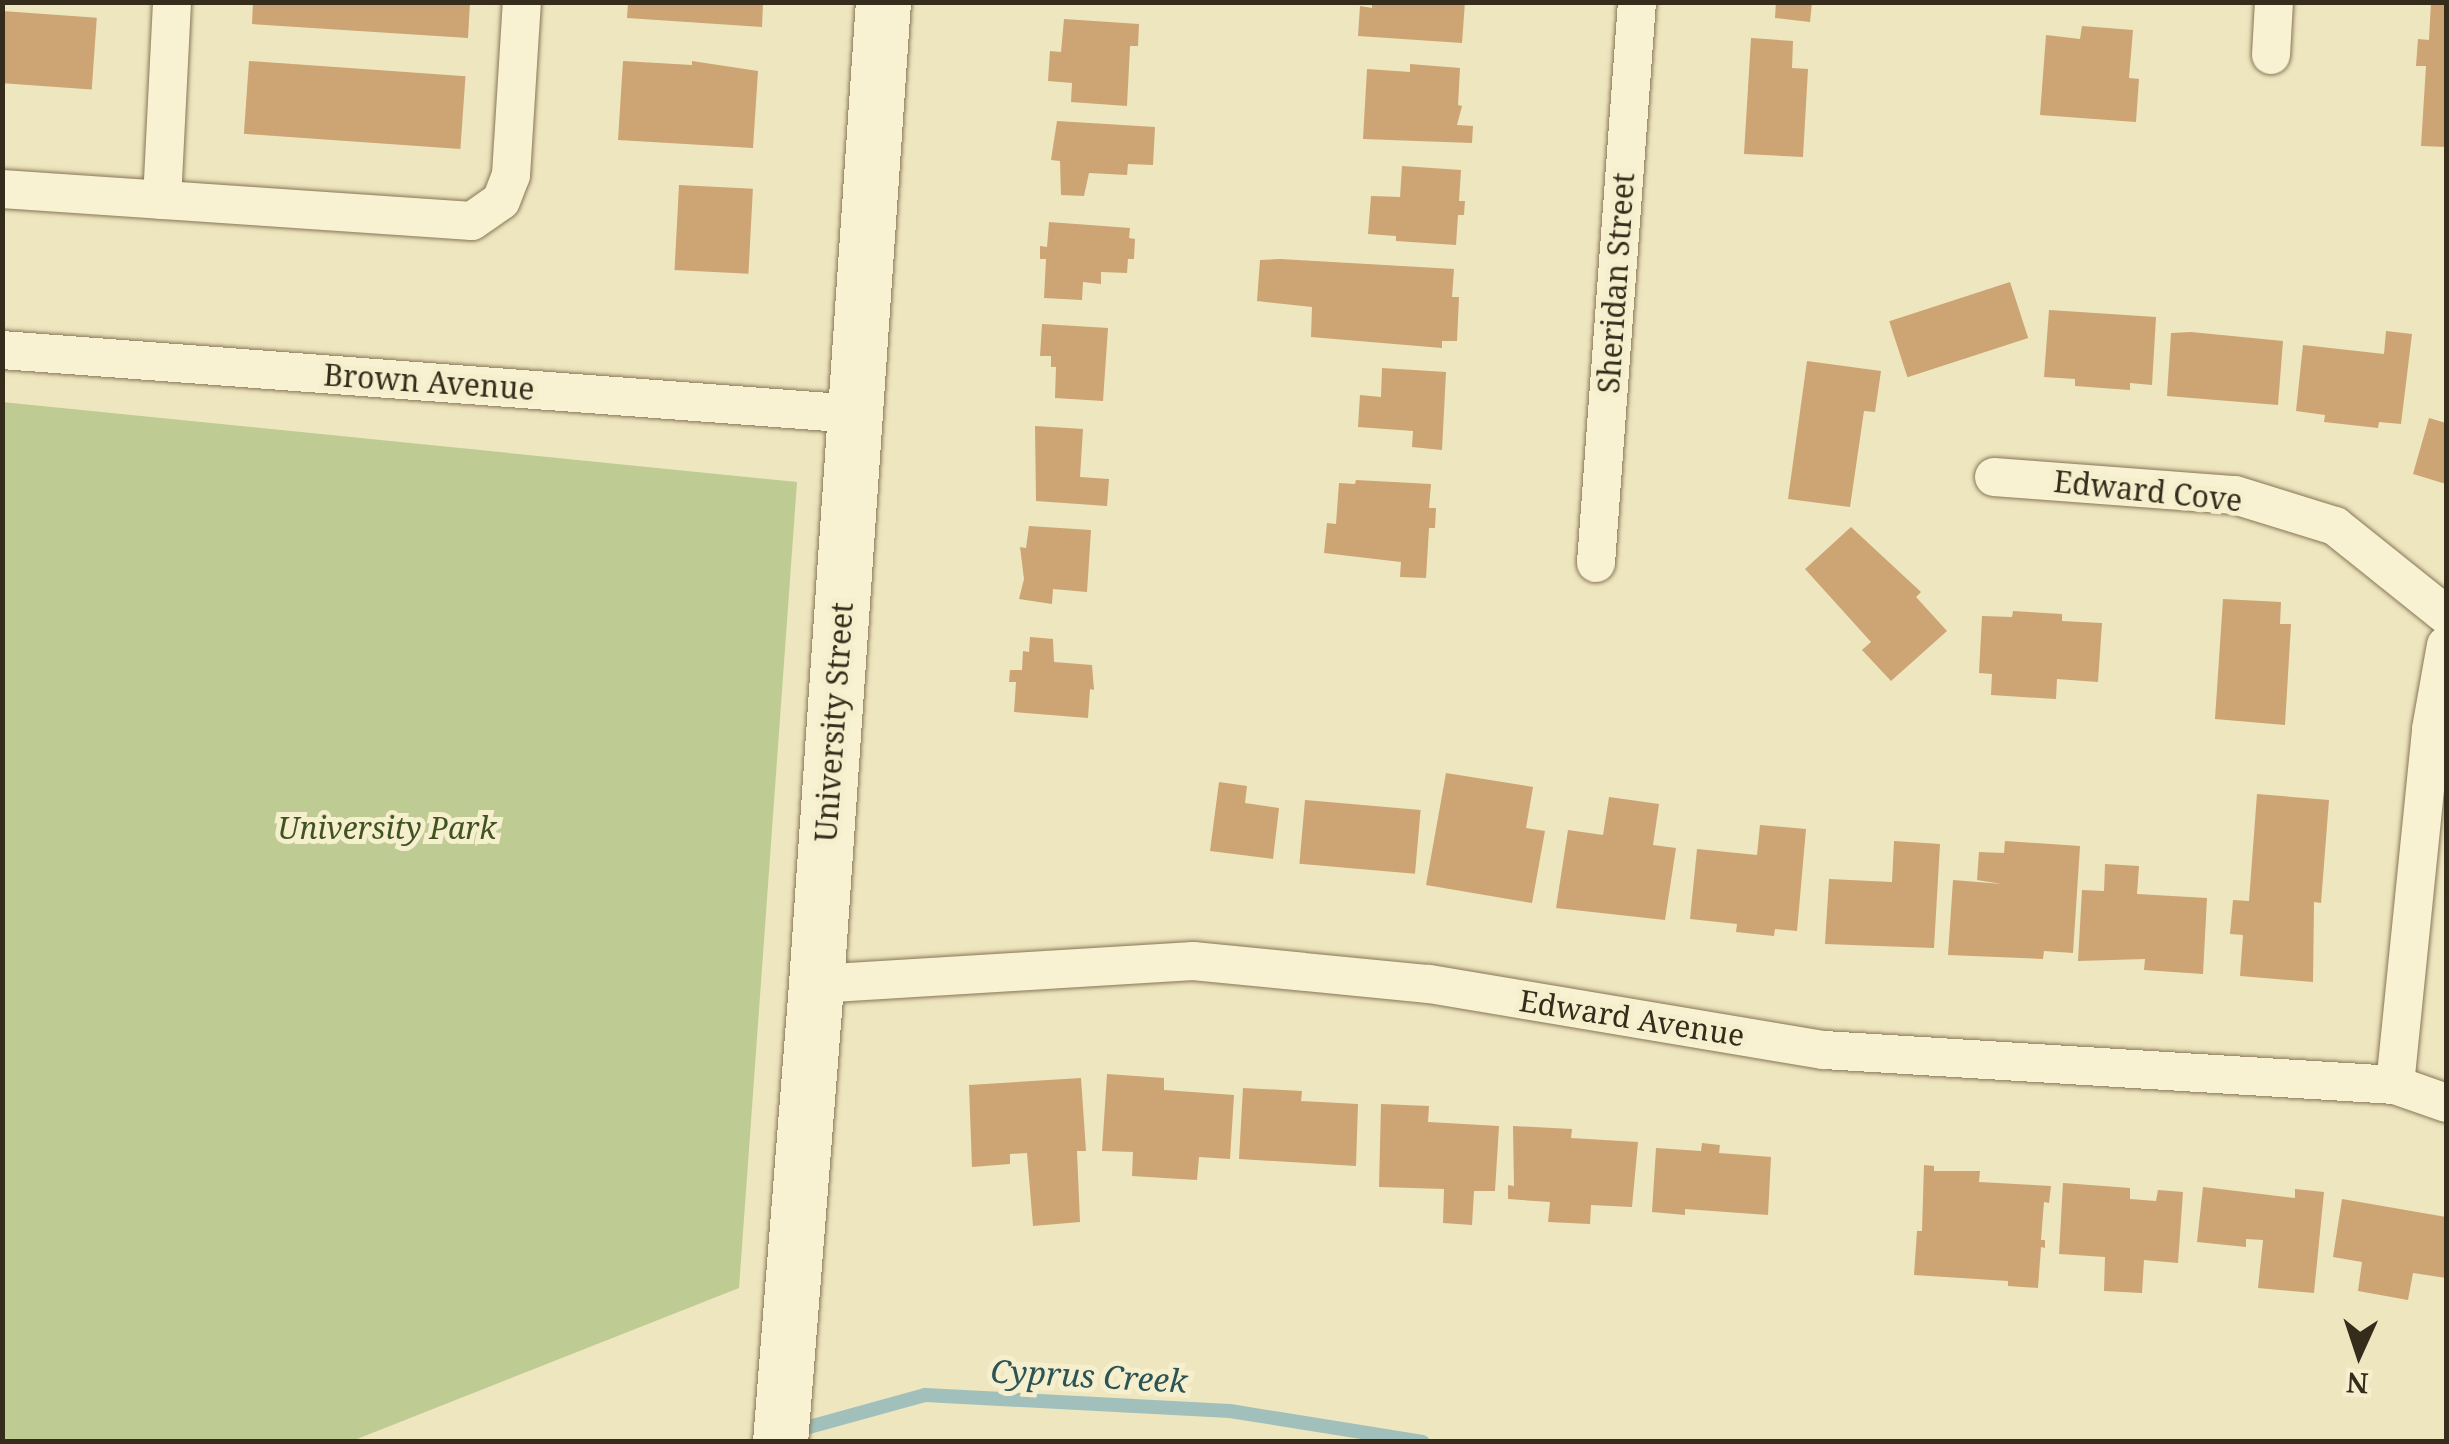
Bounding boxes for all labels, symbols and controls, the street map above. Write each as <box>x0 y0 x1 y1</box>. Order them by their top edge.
street label: Sheridan Street <box>1590 171 1642 395</box>
street label: Brown Avenue <box>322 357 536 407</box>
street label: Edward Cove <box>2052 463 2244 519</box>
street label: University Street <box>808 601 860 843</box>
park label: University Park <box>278 810 496 846</box>
street label: Edward Avenue <box>1517 982 1747 1054</box>
north arrow <box>2309 1304 2409 1404</box>
water label: Cyprus Creek <box>990 1352 1188 1400</box>
text: N <box>2345 1364 2369 1404</box>

